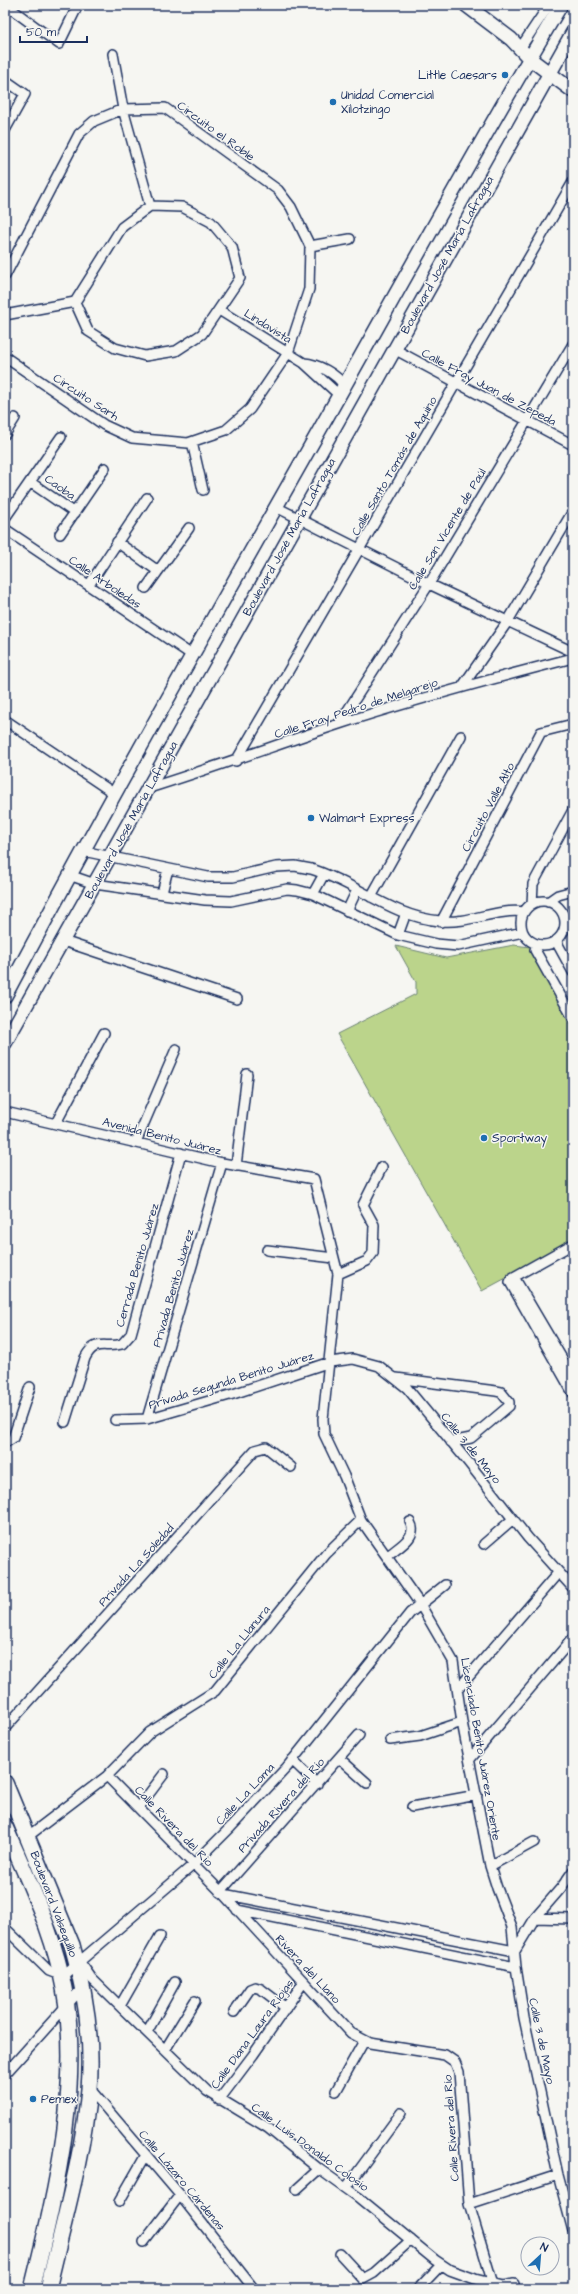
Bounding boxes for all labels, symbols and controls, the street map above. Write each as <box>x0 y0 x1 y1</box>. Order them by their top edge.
scale bar <box>20 18 87 44</box>
text: 50 m <box>26 24 57 41</box>
place label: Little Caesars <box>418 67 497 84</box>
marker: Little Caesars <box>500 70 510 80</box>
place label: Unidad Comercial Xilotzingo <box>341 87 434 119</box>
street label: Circuito el Roble <box>173 97 259 166</box>
marker: Unidad Comercial Xilotzingo <box>328 97 338 107</box>
street label: Boulevard José María Lafragua <box>397 173 499 338</box>
street label: Lindavista <box>241 305 295 348</box>
street label: Calle Fray Juan de Zepeda <box>418 345 559 431</box>
street label: Circuito Sarh <box>50 370 122 425</box>
street label: Calle Santo Tomás de Aquino <box>347 393 442 539</box>
street label: Boulevard José María Lafragua <box>239 455 341 620</box>
street label: Calle San Vicente de Paúl <box>404 465 491 593</box>
street label: Caoba <box>41 471 79 504</box>
street label: Calle Arboledas <box>65 552 144 613</box>
street label: Calle Fray Pedro de Melgarejo <box>272 674 440 744</box>
street label: Boulevard José María Lafragua <box>81 738 183 903</box>
street label: Circuito Valle Alto <box>458 759 519 855</box>
place label: Walmart Express <box>319 810 415 827</box>
marker: Walmart Express <box>306 813 316 823</box>
street label: Avenida Benito Juárez <box>101 1113 223 1160</box>
place label: Sportway <box>492 1130 547 1148</box>
marker: Sportway <box>479 1133 489 1143</box>
street label: Cerrada Benito Juárez <box>112 1201 163 1329</box>
street label: Privada Benito Juárez <box>148 1227 199 1349</box>
street label: Privada Segunda Benito Juárez <box>146 1347 316 1415</box>
street label: Calle 3 de Mayo <box>436 1409 505 1488</box>
street label: Privada La Soledad <box>95 1520 178 1610</box>
street label: Calle La Llanura <box>204 1602 274 1683</box>
street label: Licenciado Benito Juárez Oriente <box>456 1656 505 1842</box>
street label: Privada Rivera del Río <box>234 1754 329 1857</box>
street label: Calle La Loma <box>212 1760 279 1829</box>
street label: Calle Rivera del Río <box>130 1782 217 1871</box>
street label: Boulevard Valsequillo <box>25 1849 82 1960</box>
street label: Rivera del Llano <box>271 1931 344 2008</box>
street label: Calle Diana Laura Riojas <box>207 1976 298 2093</box>
street label: Calle 3 de Mayo <box>523 1997 559 2086</box>
street label: Calle Rivera del Río <box>439 2074 464 2182</box>
place label: Pemex <box>41 2091 77 2108</box>
marker: Pemex <box>28 2094 38 2104</box>
street label: Calle Luis Donaldo Colosio <box>248 2099 372 2196</box>
street label: Calle Lázaro Cárdenas <box>135 2126 229 2234</box>
north arrow <box>520 2236 560 2276</box>
text: N <box>538 2239 551 2256</box>

